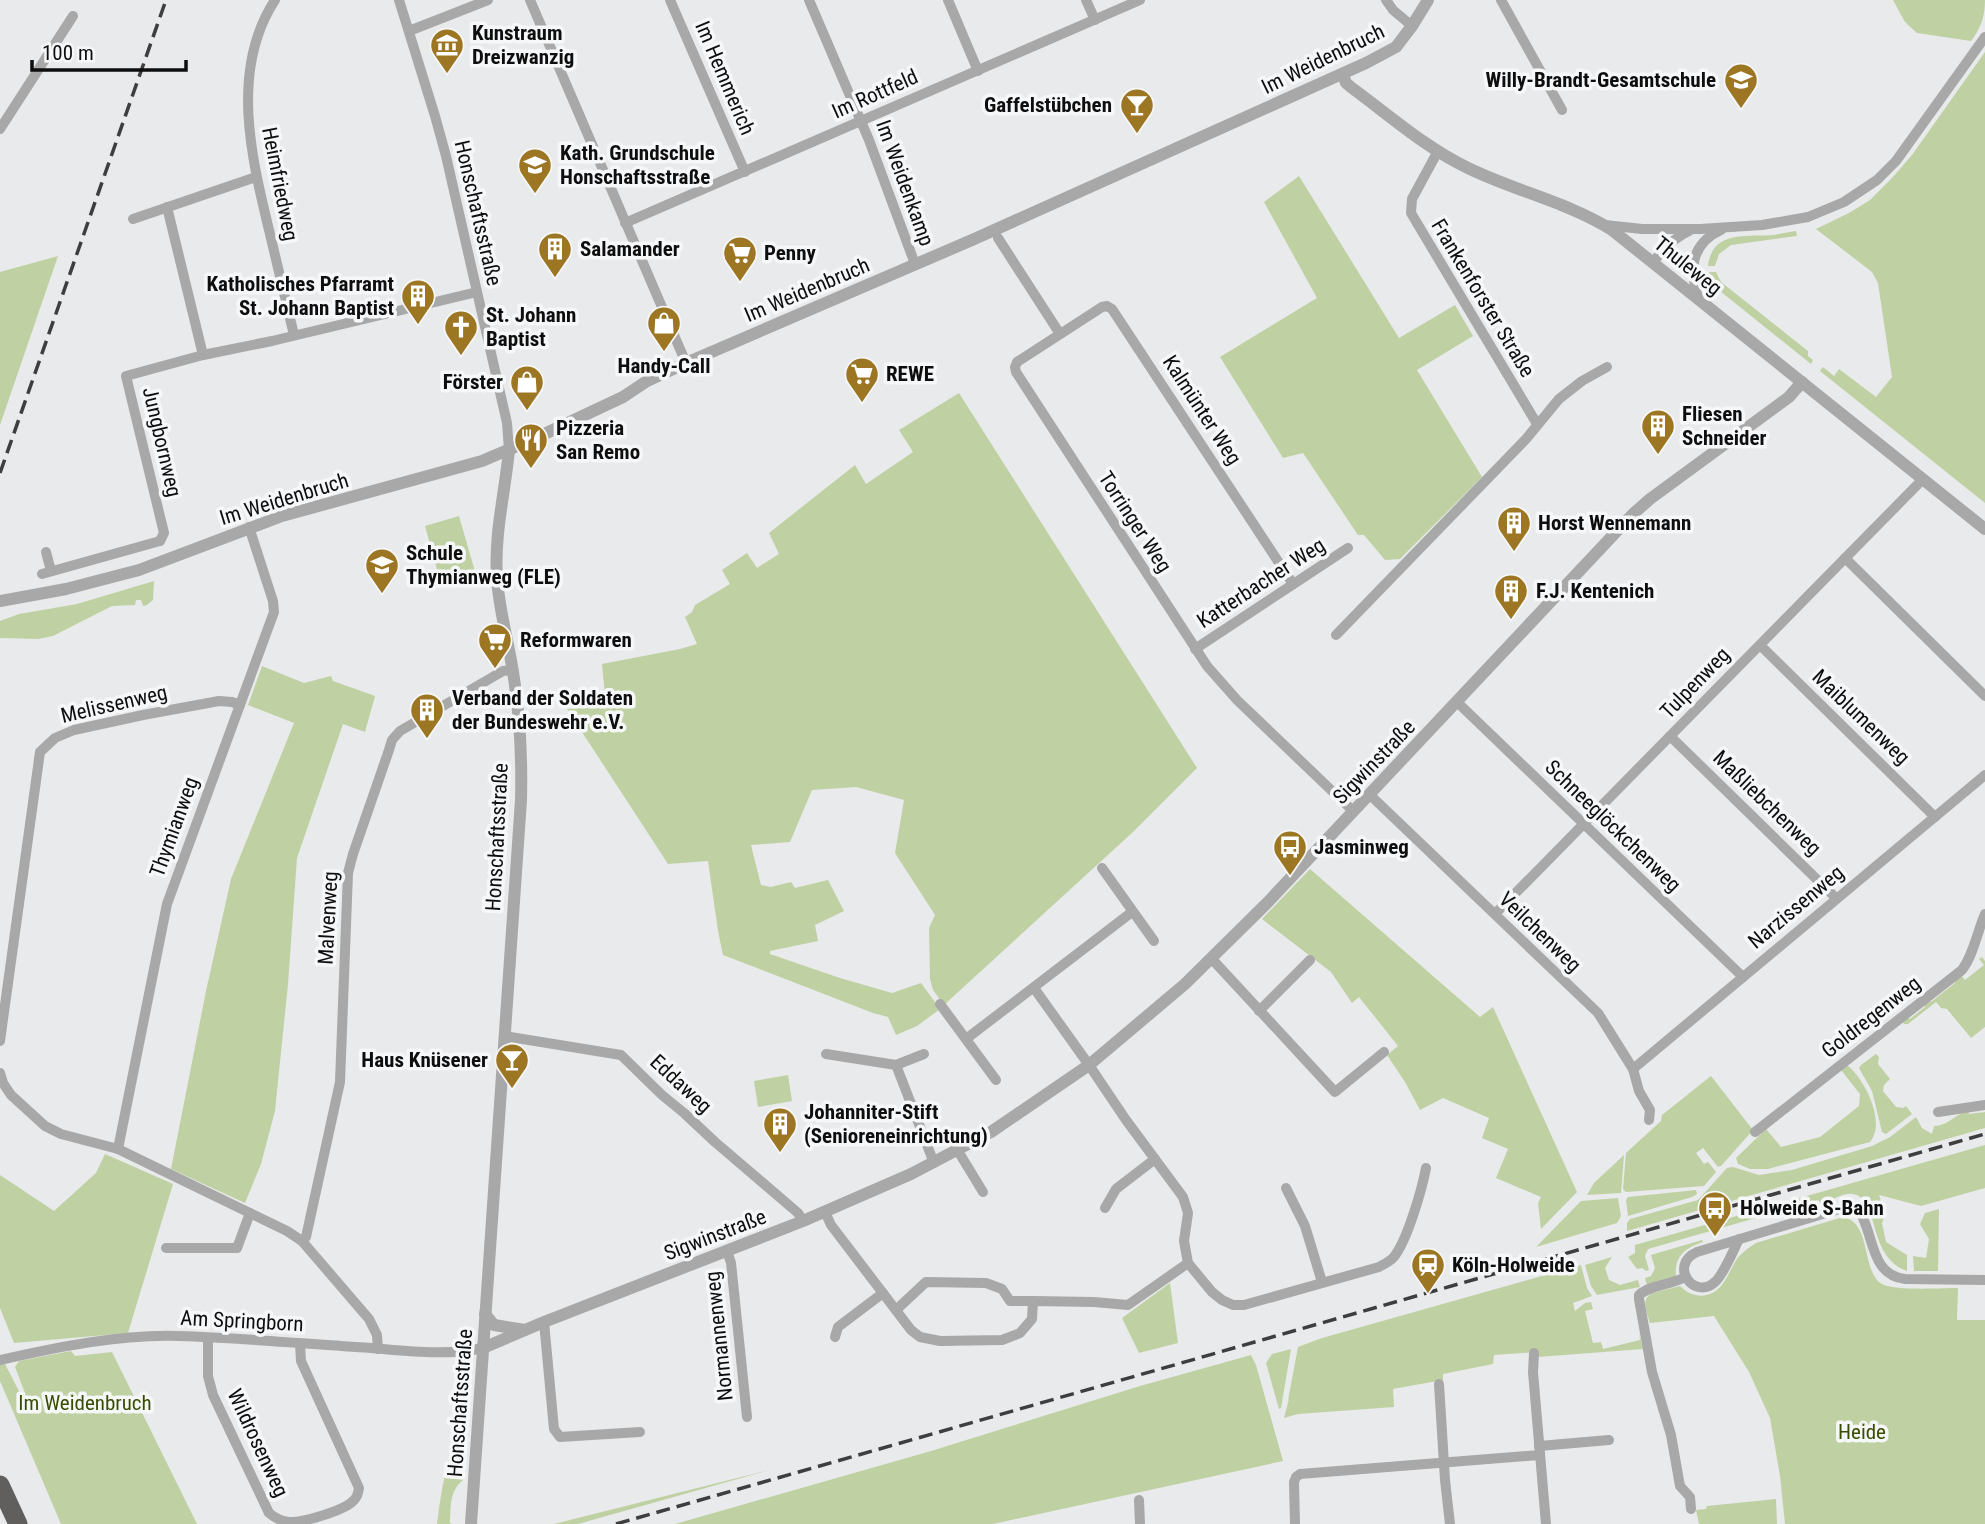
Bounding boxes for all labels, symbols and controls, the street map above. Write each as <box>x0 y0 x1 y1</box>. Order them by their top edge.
street label: Im Hemmerich <box>690 17 760 139</box>
street label: Im Weidenbruch <box>1258 19 1388 99</box>
place label: Kunstraum Dreizwanzig <box>472 21 574 69</box>
museum icon: Kunstraum Dreizwanzig <box>428 26 466 75</box>
scale bar <box>32 28 186 72</box>
text: 100 m <box>42 41 94 65</box>
school or university icon: Willy-Brandt-Gesamtschule <box>1722 61 1760 110</box>
street label: Im Rottfeld <box>828 64 922 124</box>
place label: Willy-Brandt-Gesamtschule <box>1485 68 1716 92</box>
bar icon: Gaffelstübchen <box>1118 86 1156 135</box>
place label: Gaffelstübchen <box>984 93 1112 117</box>
street label: Im Weidenkamp <box>871 117 939 249</box>
street label: Heimfriedweg <box>257 125 303 243</box>
street label: Honschaftsstraße <box>450 138 506 288</box>
place label: Kath. Grundschule Honschaftsstraße <box>560 141 715 189</box>
school or university icon: Kath. Grundschule Honschaftsstraße <box>516 146 554 195</box>
street label: Frankenforster Straße <box>1426 215 1540 381</box>
building icon: Salamander <box>536 230 574 279</box>
street label: Thuleweg <box>1649 232 1727 300</box>
supermarket icon: Penny <box>721 234 759 283</box>
place label: Salamander <box>580 237 680 261</box>
place label: Penny <box>764 241 817 265</box>
street label: Im Weidenbruch <box>741 253 873 327</box>
place label: Katholisches Pfarramt St. Johann Baptist <box>207 272 394 320</box>
building icon: Katholisches Pfarramt St. Johann Baptist <box>399 277 437 326</box>
place label: St. Johann Baptist <box>486 303 576 351</box>
shop icon: Handy-Call <box>645 304 683 353</box>
church icon: St. Johann Baptist <box>442 308 480 357</box>
street label: Kalmünter Weg <box>1158 351 1246 469</box>
place label: Handy-Call <box>618 354 710 378</box>
supermarket icon: REWE <box>843 355 881 404</box>
place label: REWE <box>886 362 934 386</box>
shop icon: Förster <box>508 363 546 412</box>
place label: Förster <box>443 370 503 394</box>
street label: Jungbornweg <box>138 385 186 499</box>
place label: Fliesen Schneider <box>1682 402 1766 450</box>
building icon: Fliesen Schneider <box>1639 407 1677 456</box>
place label: Pizzeria San Remo <box>556 416 640 464</box>
restaurant icon: Pizzeria San Remo <box>512 421 550 470</box>
street label: Torringer Weg <box>1093 467 1177 577</box>
street label: Im Weidenbruch <box>217 468 351 530</box>
building icon: Horst Wennemann <box>1495 504 1533 553</box>
place label: Horst Wennemann <box>1538 511 1691 535</box>
street label: Katterbacher Weg <box>1193 533 1329 633</box>
place label: Schule Thymianweg (FLE) <box>406 541 561 589</box>
school or university icon: Schule Thymianweg (FLE) <box>363 546 401 595</box>
building icon: F.J. Kentenich <box>1492 572 1530 621</box>
place label: F.J. Kentenich <box>1536 579 1654 603</box>
supermarket icon: Reformwaren <box>476 621 514 670</box>
place label: Reformwaren <box>520 628 632 652</box>
street label: Tulpenweg <box>1655 643 1735 723</box>
street label: Maiblumenweg <box>1807 665 1915 769</box>
street label: Melissenweg <box>59 680 169 728</box>
place label: Verband der Soldaten der Bundeswehr e.V. <box>452 686 633 734</box>
building icon: Verband der Soldaten der Bundeswehr e.V. <box>408 691 446 740</box>
street label: Sigwinstraße <box>1328 715 1420 809</box>
street label: Maßliebchenweg <box>1708 746 1826 860</box>
street label: Schneeglöckchenweg <box>1540 755 1686 897</box>
street label: Honschaftsstraße <box>481 762 513 912</box>
street label: Thymianweg <box>145 774 203 880</box>
bus stop icon: Jasminweg <box>1271 828 1309 877</box>
place label: Jasminweg <box>1314 835 1409 859</box>
street label: Narzissenweg <box>1744 860 1848 954</box>
street label: Malvenweg <box>314 871 342 965</box>
street label: Veilchenweg <box>1494 887 1586 977</box>
street label: Goldregenweg <box>1817 971 1925 1063</box>
bar icon: Haus Knüsener <box>493 1041 531 1090</box>
place label: Haus Knüsener <box>361 1048 488 1072</box>
street label: Eddaweg <box>645 1050 717 1118</box>
place label: Johanniter-Stift (Senioreneinrichtung) <box>804 1100 988 1148</box>
building icon: Johanniter-Stift (Senioreneinrichtung) <box>761 1105 799 1154</box>
bus stop icon: Holweide S-Bahn <box>1696 1189 1734 1238</box>
place label: Holweide S-Bahn <box>1740 1196 1884 1220</box>
street label: Sigwinstraße <box>661 1205 770 1265</box>
station icon: Köln-Holweide <box>1409 1246 1447 1295</box>
place label: Köln-Holweide <box>1452 1253 1575 1277</box>
street label: Normannenweg <box>700 1270 738 1402</box>
street label: Am Springborn <box>180 1306 304 1336</box>
street label: Honschaftsstraße <box>443 1328 477 1478</box>
street label: Wildrosenweg <box>223 1385 293 1501</box>
park label: Im Weidenbruch <box>18 1391 152 1415</box>
park label: Heide <box>1838 1420 1886 1444</box>

